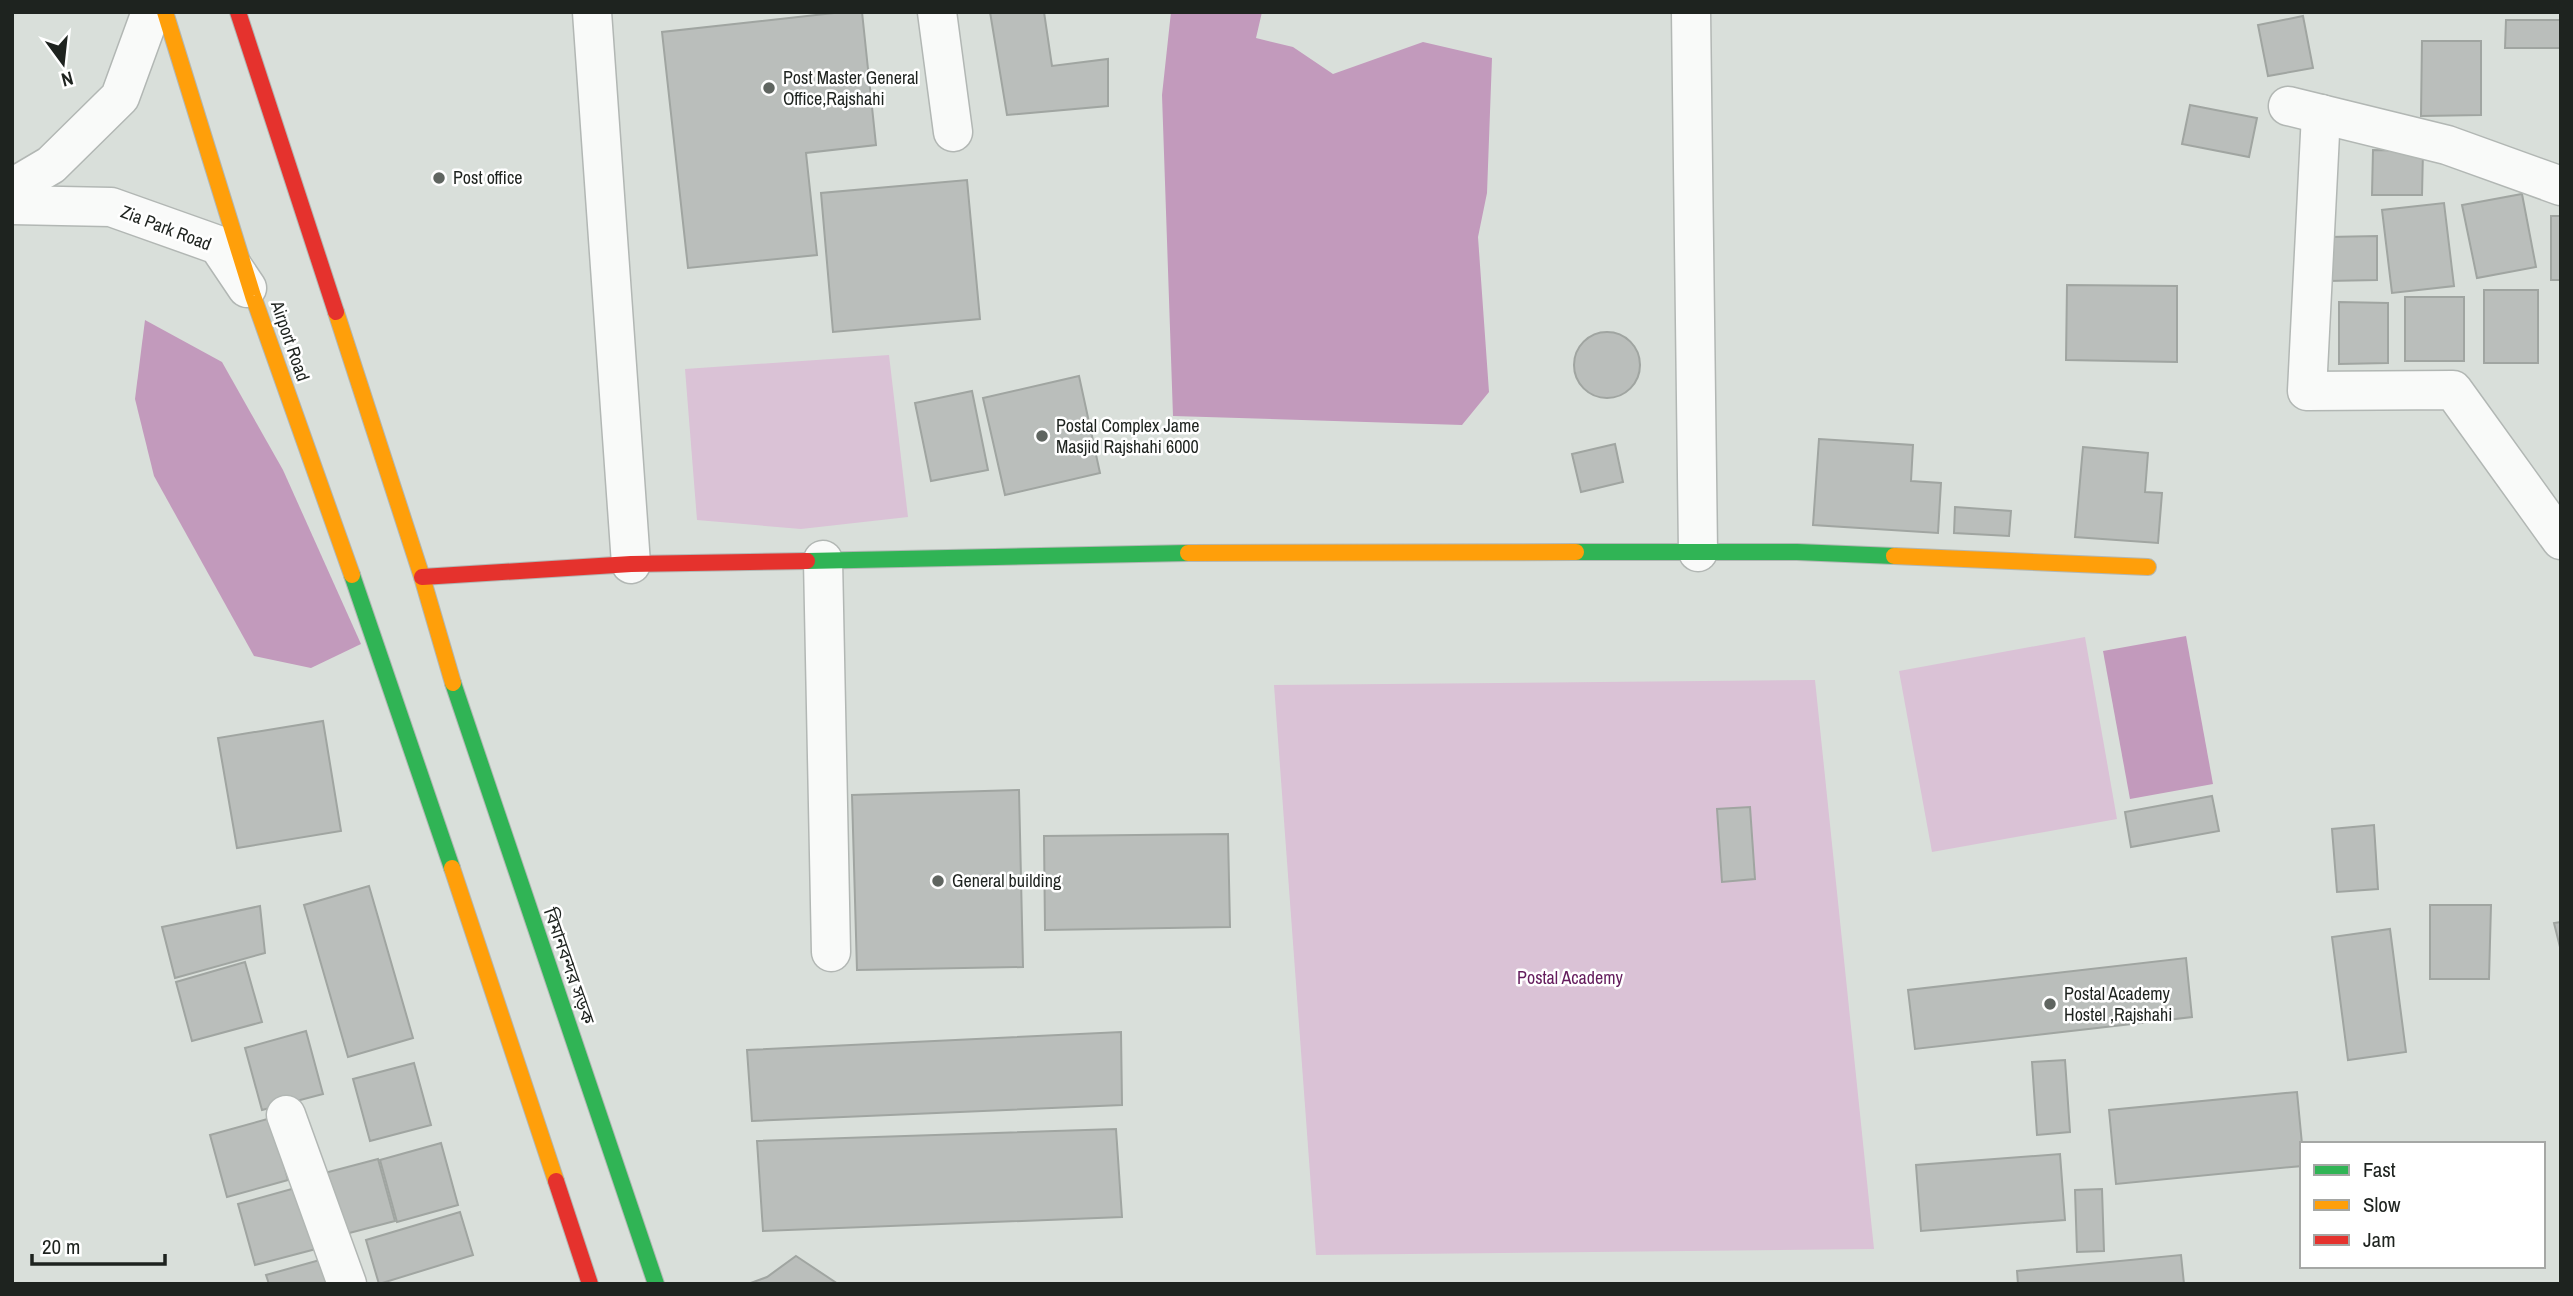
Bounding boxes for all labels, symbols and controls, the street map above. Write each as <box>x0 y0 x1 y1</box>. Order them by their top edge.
north arrow <box>28 28 98 98</box>
text: N <box>59 65 76 93</box>
place label: Post Master General Office,Rajshahi <box>783 65 918 111</box>
marker: Post Master General Office,Rajshahi <box>761 80 777 96</box>
place label: Post office <box>453 165 523 190</box>
marker: Post office <box>431 170 447 186</box>
street label: Zia Park Road <box>117 199 215 256</box>
street label: Airport Road <box>265 296 316 384</box>
place label: Postal Complex Jame Masjid Rajshahi 6000 <box>1056 413 1200 459</box>
marker: Postal Complex Jame Masjid Rajshahi 6000 <box>1034 428 1050 444</box>
place label: General building <box>952 868 1062 893</box>
marker: General building <box>930 873 946 889</box>
street label: বিমানবন্দর সড়ক <box>538 903 601 1028</box>
park label: Postal Academy <box>1517 965 1624 990</box>
place label: Postal Academy Hostel ,Rajshahi <box>2064 981 2172 1027</box>
marker: Postal Academy Hostel ,Rajshahi <box>2042 996 2058 1012</box>
legend <box>2300 1142 2545 1268</box>
text: Fast <box>2363 1155 2396 1184</box>
text: Slow <box>2363 1190 2401 1219</box>
scale bar <box>32 1222 164 1266</box>
text: Jam <box>2363 1225 2396 1254</box>
text: 20 m <box>42 1232 80 1261</box>

